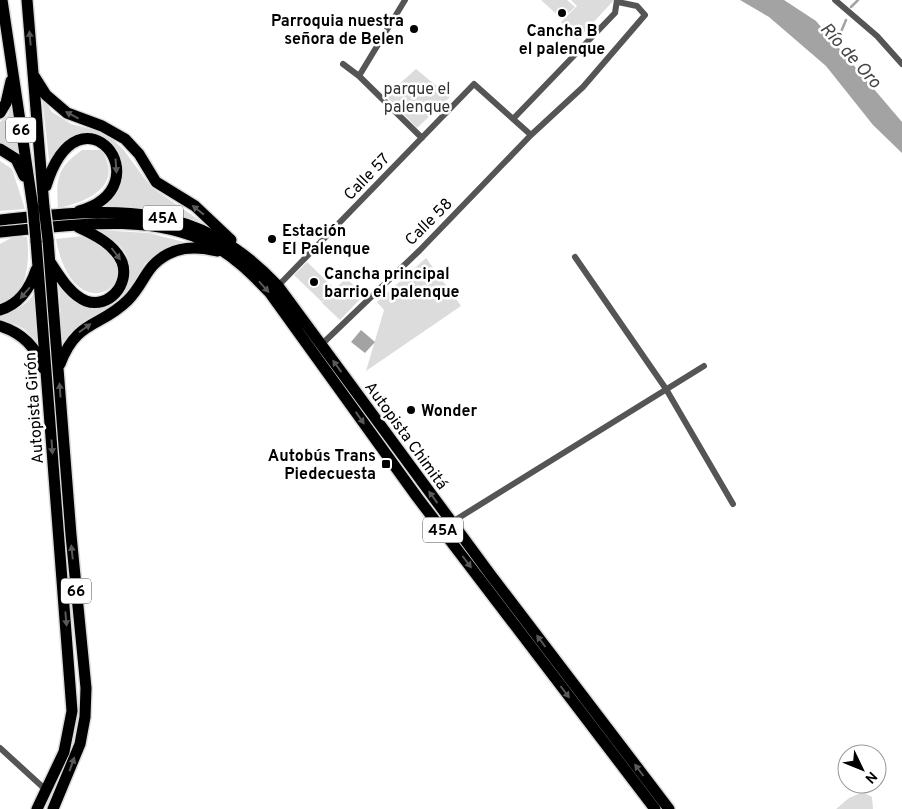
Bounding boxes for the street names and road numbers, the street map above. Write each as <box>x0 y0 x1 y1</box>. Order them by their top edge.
road number: 66 <box>6 118 36 142</box>
street label: Calle 57 <box>340 150 395 205</box>
street label: Calle 58 <box>401 194 457 250</box>
road number: 45A <box>143 206 183 230</box>
street label: Autopista Girón <box>21 351 49 464</box>
street label: Autopista Chimitá <box>360 378 451 494</box>
road number: 45A <box>423 518 463 542</box>
road number: 66 <box>61 578 91 604</box>

